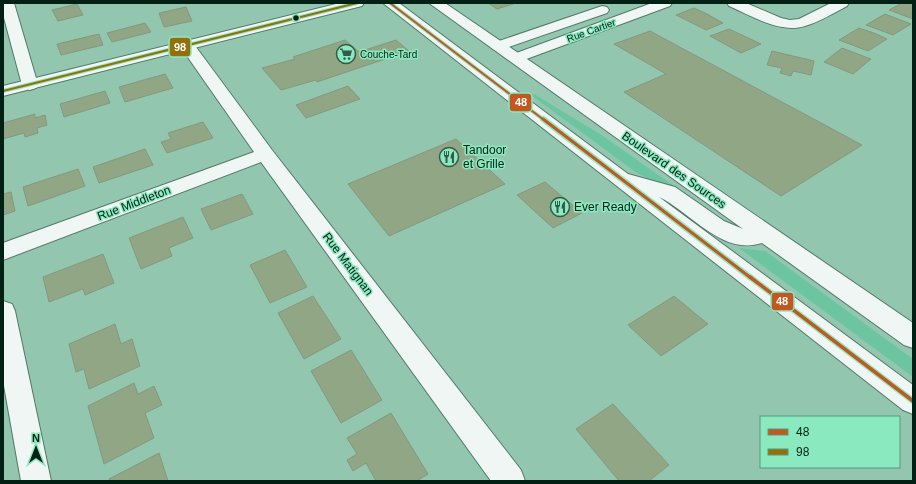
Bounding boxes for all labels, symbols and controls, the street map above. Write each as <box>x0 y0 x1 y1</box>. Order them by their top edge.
unlabelled marker <box>291 13 301 23</box>
street label: Rue Cartier <box>565 16 618 44</box>
line badge: 98 <box>169 37 191 57</box>
text: 98 <box>174 41 186 53</box>
supermarket icon: Couche-Tard <box>335 43 357 65</box>
place label: Couche-Tard <box>360 49 417 60</box>
line badge: 48 <box>509 93 532 112</box>
text: 48 <box>515 96 527 108</box>
street label: Boulevard des Sources <box>619 129 729 211</box>
place label: Tandoor et Grille <box>463 143 506 171</box>
restaurant icon: Tandoor et Grille <box>438 146 460 168</box>
street label: Rue Middleton <box>95 183 173 223</box>
restaurant icon: Ever Ready <box>549 196 571 218</box>
place label: Ever Ready <box>574 200 637 214</box>
street label: Rue Matignan <box>320 230 376 298</box>
line badge: 48 <box>771 292 794 311</box>
text: 48 <box>776 295 788 307</box>
legend <box>760 416 900 468</box>
text: 48 <box>796 425 810 439</box>
north arrow <box>16 428 56 468</box>
text: N <box>32 432 40 444</box>
text: 98 <box>796 445 810 459</box>

